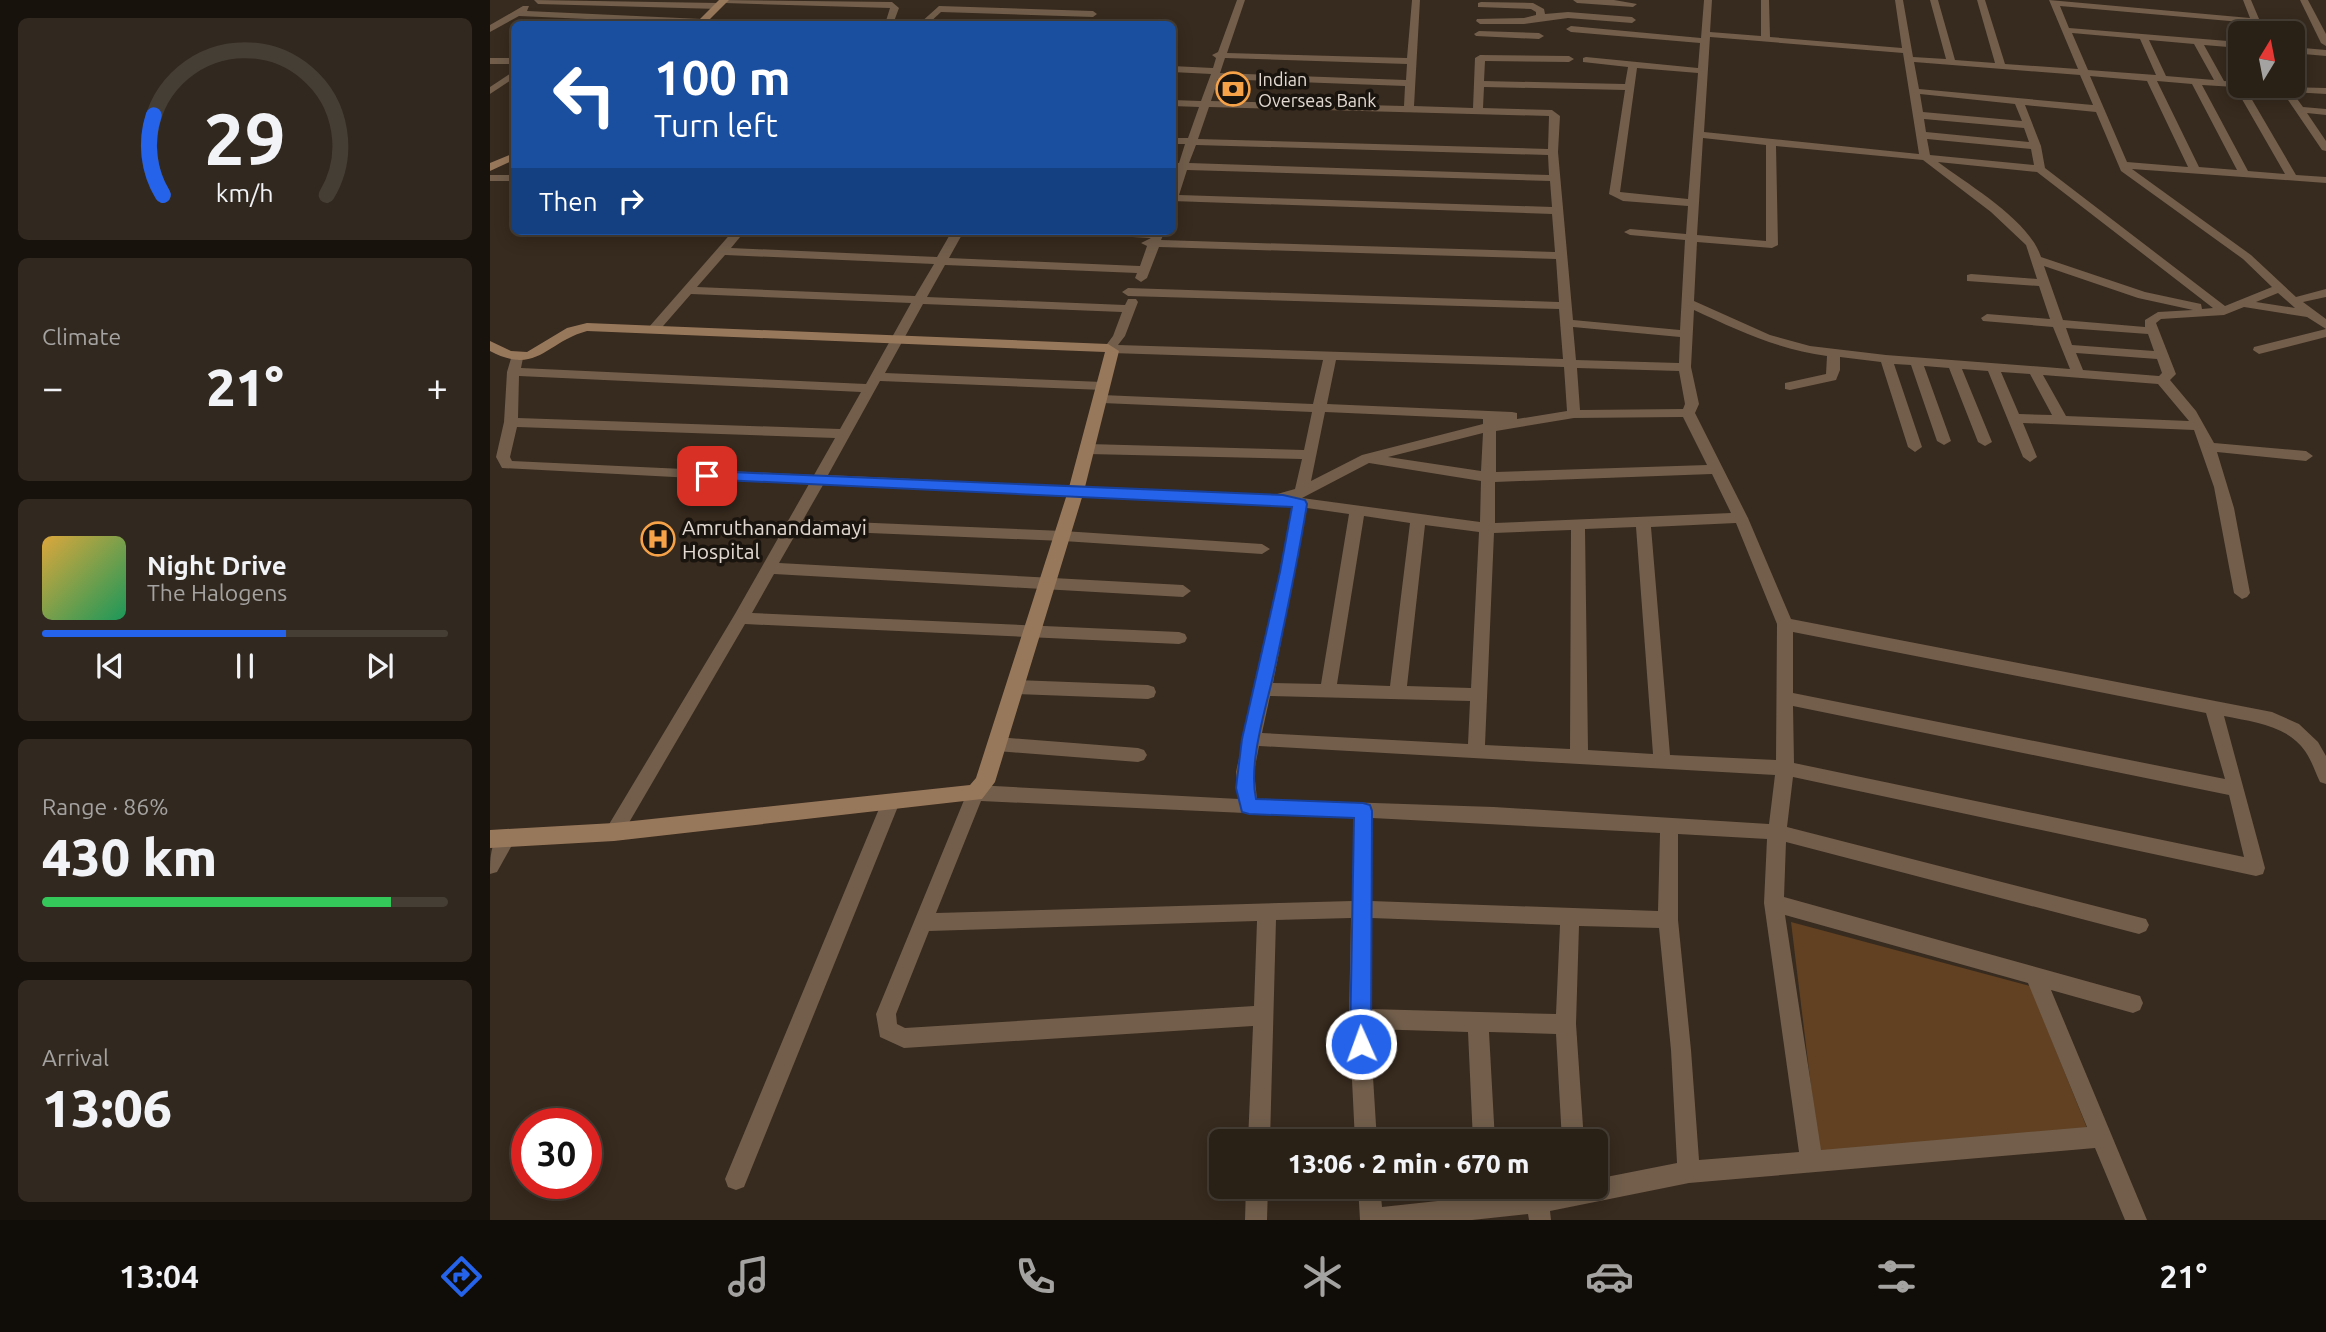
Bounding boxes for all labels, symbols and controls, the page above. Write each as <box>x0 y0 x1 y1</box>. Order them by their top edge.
north arrow <box>2228 21 2305 98</box>
map controls <box>2228 21 2305 98</box>
icon: left <box>539 49 630 140</box>
text: 100 m <box>654 49 791 104</box>
place label: Indian Overseas Bank <box>1258 69 1376 110</box>
bank icon: Indian Overseas Bank <box>1214 70 1252 108</box>
text: 29 <box>204 98 286 180</box>
text: Turn left <box>654 107 778 143</box>
text: km/h <box>216 179 274 207</box>
icon: right <box>612 182 650 220</box>
text: Then <box>539 187 598 216</box>
text: Climate <box>42 324 121 349</box>
text: 21° <box>206 358 284 416</box>
text: − <box>42 366 63 408</box>
text: + <box>427 366 448 408</box>
pin <box>677 446 737 506</box>
icon: arrive <box>688 457 726 495</box>
place label: Amruthanandamayi Hospital <box>682 515 867 563</box>
hospital icon: Amruthanandamayi Hospital <box>639 520 677 558</box>
text: Night Drive <box>147 551 287 580</box>
text: The Halogens <box>147 580 287 605</box>
icon: previous <box>91 647 129 685</box>
icon: pause <box>226 647 264 685</box>
icon: next <box>361 647 399 685</box>
text: Range · 86% <box>42 794 169 819</box>
text: 430 km <box>42 828 217 886</box>
position arrow <box>1324 1007 1398 1081</box>
text: Arrival <box>42 1045 109 1070</box>
text: 13:06 <box>42 1079 172 1137</box>
speed limit sign: 30 <box>511 1108 602 1199</box>
text: 13:06 · 2 min · 670 m <box>1288 1149 1529 1178</box>
icon: directions <box>437 1252 486 1301</box>
icon: music <box>724 1252 773 1301</box>
icon: phone <box>1011 1252 1060 1301</box>
icon: climate <box>1298 1252 1347 1301</box>
icon: car <box>1585 1252 1634 1301</box>
icon: filters <box>1872 1252 1921 1301</box>
text: 13:04 <box>119 1258 199 1294</box>
text: 21° <box>2160 1258 2207 1294</box>

